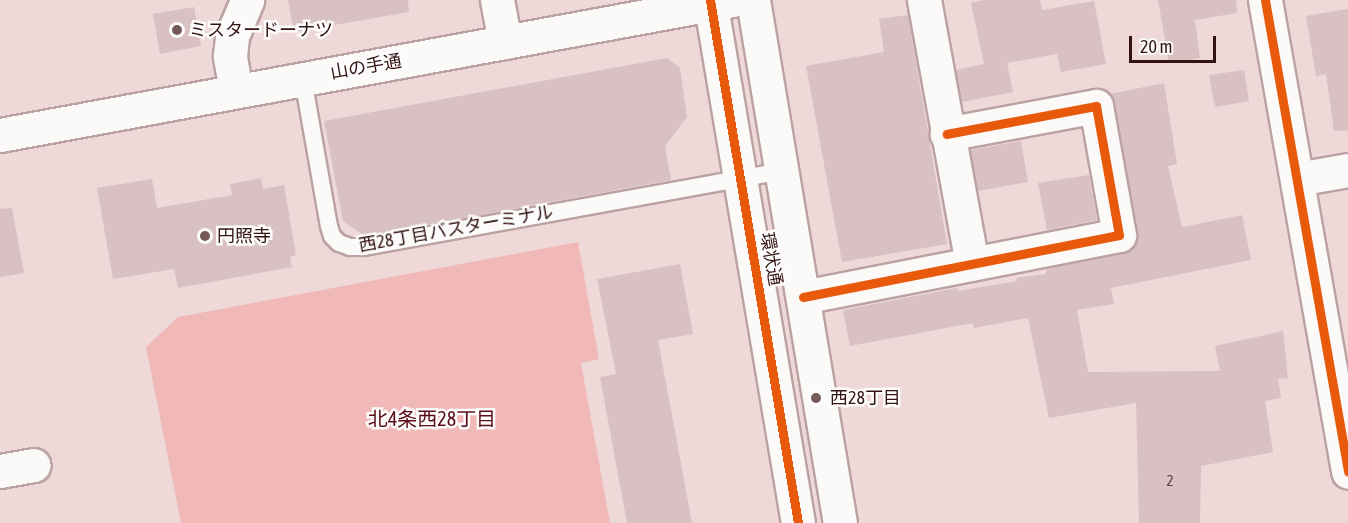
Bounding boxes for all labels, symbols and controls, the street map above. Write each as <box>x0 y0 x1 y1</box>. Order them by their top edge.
place label: ミスタードーナツ <box>189 19 333 41</box>
marker: ミスタードーナツ <box>170 23 184 37</box>
scale bar <box>1132 24 1219 62</box>
text: 20 m <box>1140 36 1172 57</box>
street label: 山の手通 <box>329 50 403 84</box>
street label: 西28丁目バスターミナル <box>357 201 555 257</box>
place label: 円照寺 <box>217 225 271 247</box>
marker: 円照寺 <box>198 229 212 243</box>
street label: 環状通 <box>756 231 786 287</box>
place label: 西28丁目 <box>830 387 901 409</box>
marker: 西28丁目 <box>807 389 825 407</box>
district label: 北4条西28丁目 <box>368 406 496 430</box>
house number: 2 <box>1166 472 1174 490</box>

